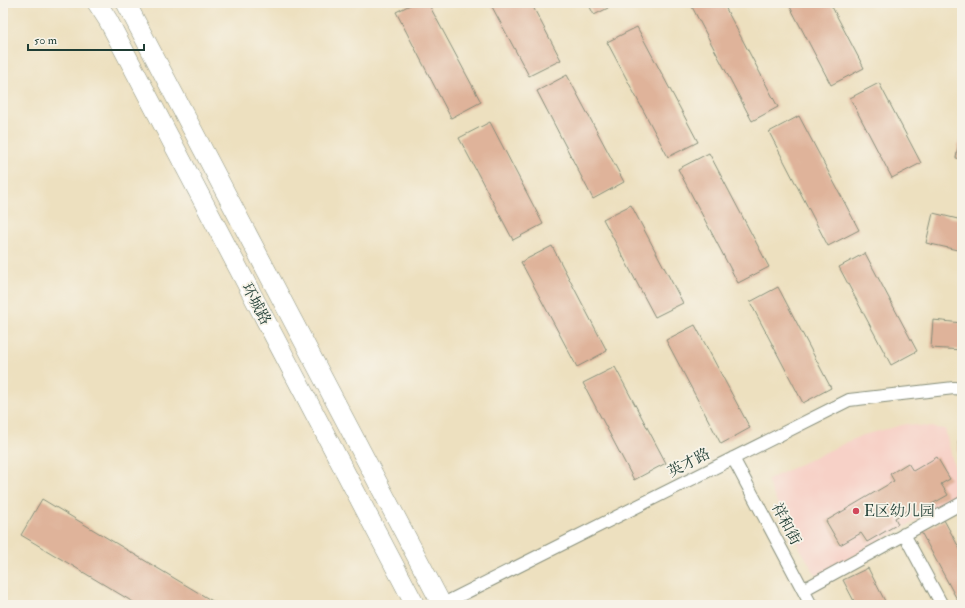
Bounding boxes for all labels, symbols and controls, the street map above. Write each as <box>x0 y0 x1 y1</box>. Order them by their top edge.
scale bar <box>28 26 144 52</box>
text: 50 m <box>34 33 58 48</box>
street label: 环城路 <box>237 280 275 328</box>
street label: 英才路 <box>665 444 713 482</box>
street label: 祥和街 <box>767 500 805 548</box>
place label: E区幼儿园 <box>864 502 935 521</box>
marker: E区幼儿园 <box>851 506 861 516</box>

